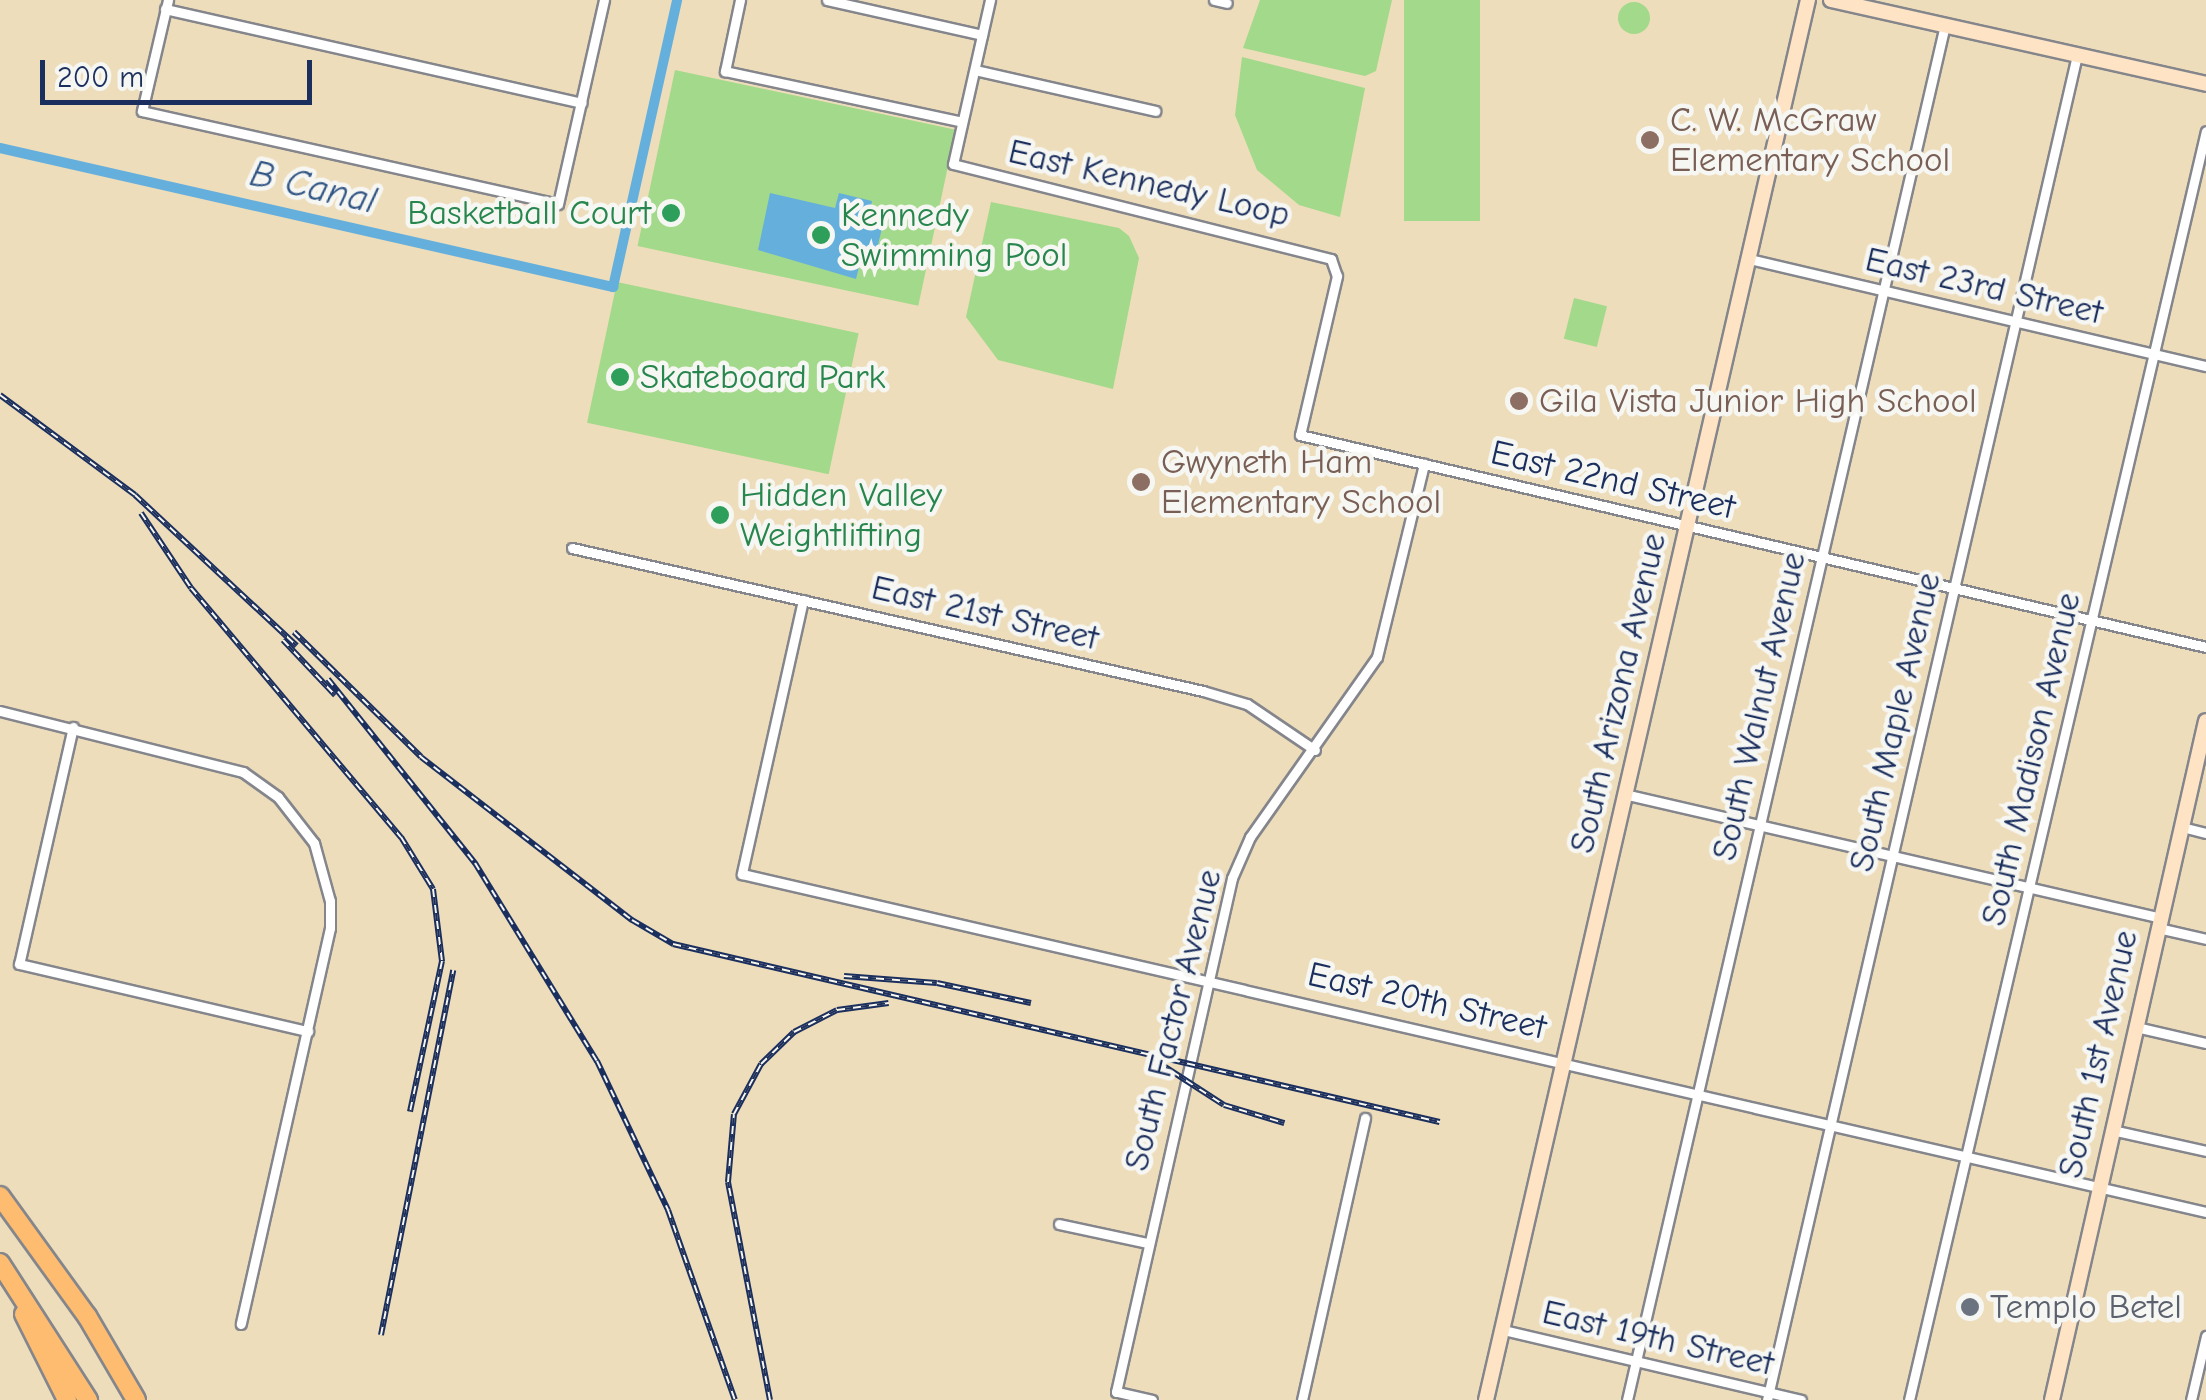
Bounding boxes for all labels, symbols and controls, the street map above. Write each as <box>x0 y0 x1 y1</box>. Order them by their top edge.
scale bar <box>45 40 318 102</box>
text: 200 m <box>57 60 144 95</box>
place label: C. W. McGraw Elementary School <box>1670 99 1950 181</box>
marker: C. W. McGraw Elementary School <box>1639 129 1661 151</box>
street label: East Kennedy Loop <box>1004 130 1294 236</box>
water label: B Canal <box>246 151 380 225</box>
place label: Basketball Court <box>407 192 651 234</box>
place label: Kennedy Swimming Pool <box>841 194 1067 276</box>
marker: Basketball Court <box>660 202 682 224</box>
marker: Kennedy Swimming Pool <box>810 224 832 246</box>
street label: East 23rd Street <box>1861 238 2107 334</box>
place label: Skateboard Park <box>640 356 886 398</box>
marker: Skateboard Park <box>609 366 631 388</box>
place label: Gila Vista Junior High School <box>1539 380 1977 422</box>
marker: Gila Vista Junior High School <box>1508 390 1530 412</box>
street label: East 22nd Street <box>1487 432 1739 528</box>
place label: Gwyneth Ham Elementary School <box>1161 441 1441 523</box>
marker: Gwyneth Ham Elementary School <box>1130 471 1152 493</box>
place label: Hidden Valley Weightlifting <box>740 474 942 556</box>
marker: Hidden Valley Weightlifting <box>709 504 731 526</box>
street label: South Arizona Avenue <box>1561 529 1675 857</box>
street label: South Walnut Avenue <box>1703 548 1815 864</box>
street label: East 21st Street <box>867 567 1103 659</box>
street label: South Maple Avenue <box>1840 568 1950 876</box>
street label: South Madison Avenue <box>1972 588 2090 930</box>
street label: South Factor Avenue <box>1115 865 1231 1175</box>
street label: South 1st Avenue <box>2049 926 2147 1182</box>
street label: East 20th Street <box>1304 953 1550 1049</box>
place label: Templo Betel <box>1990 1286 2182 1328</box>
street label: East 19th Street <box>1538 1291 1778 1385</box>
marker: Templo Betel <box>1959 1296 1981 1318</box>

